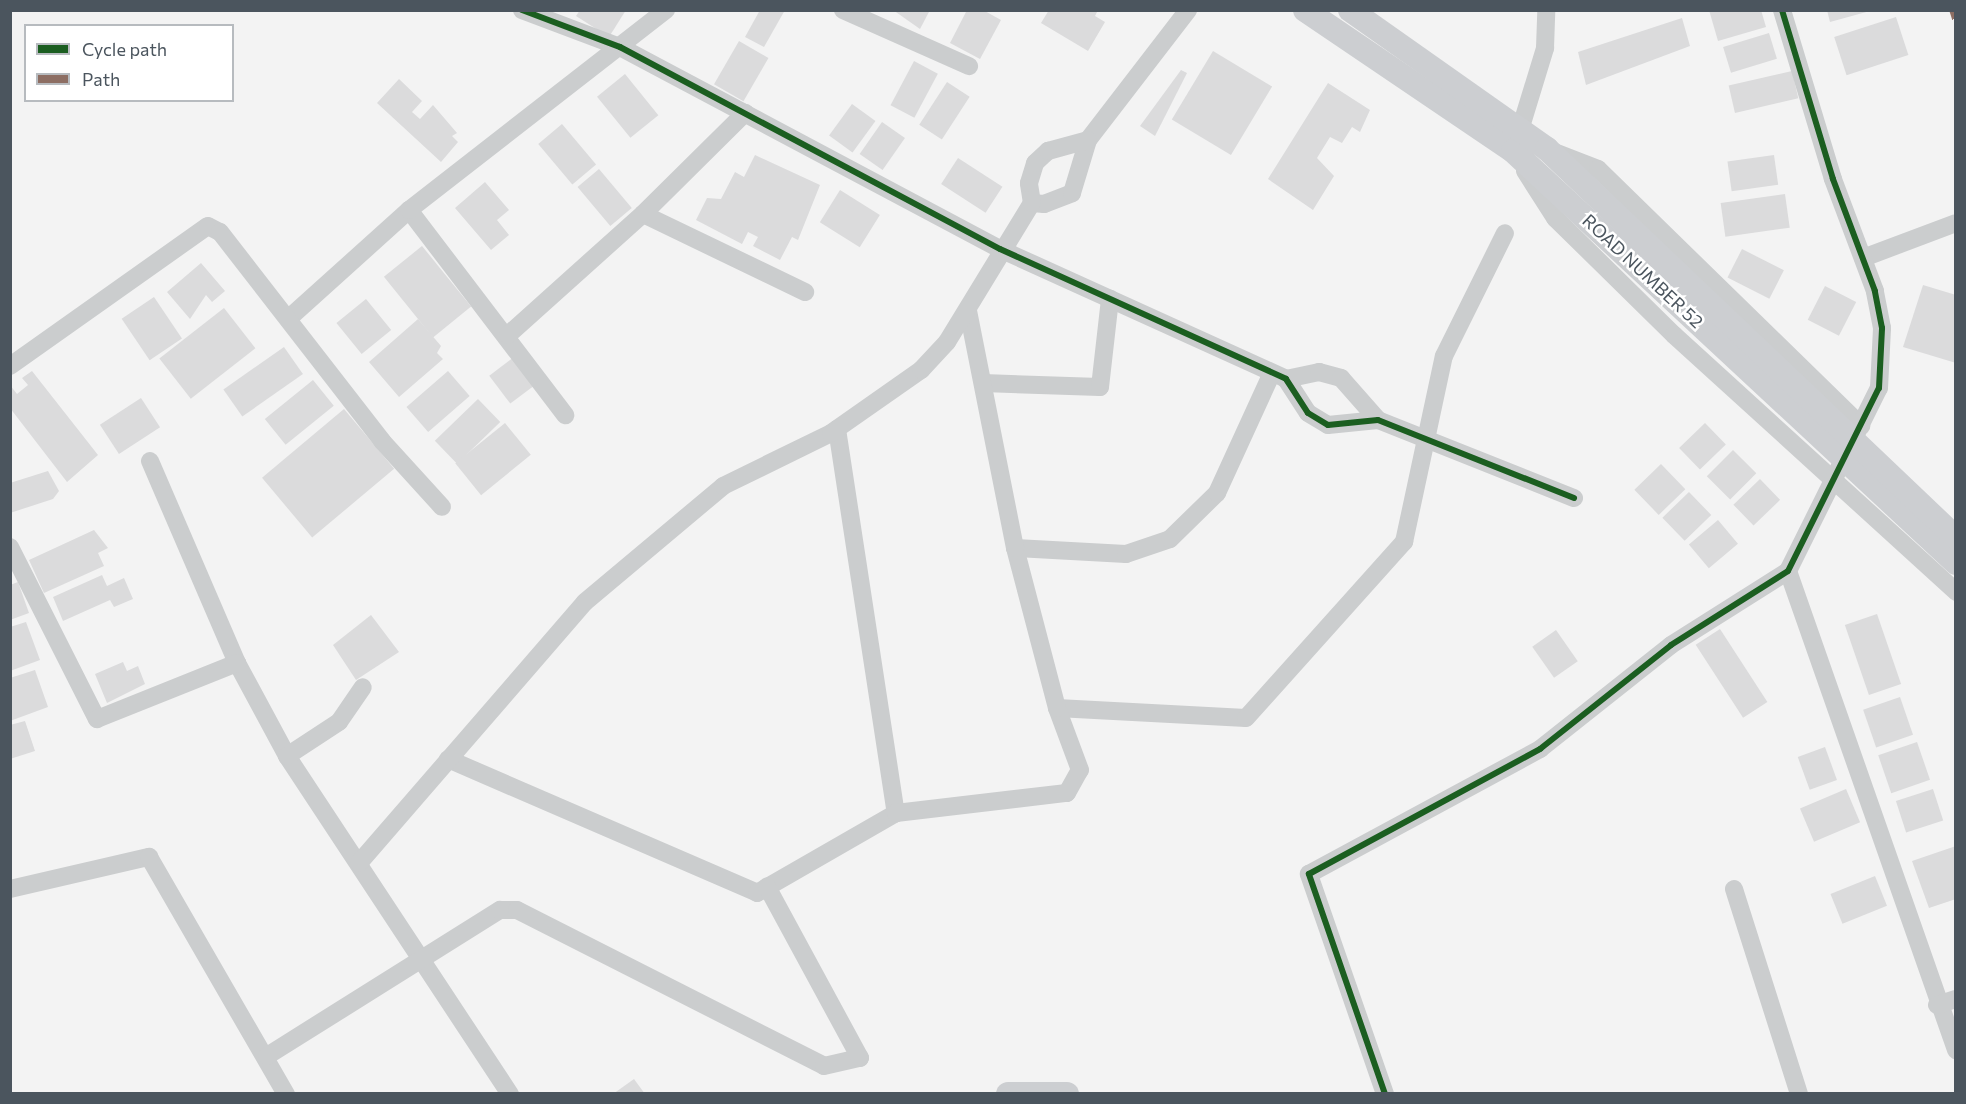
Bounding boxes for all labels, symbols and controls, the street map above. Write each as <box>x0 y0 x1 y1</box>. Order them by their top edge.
legend <box>24 24 234 102</box>
text: Cycle path <box>82 38 167 60</box>
text: Path <box>82 68 120 90</box>
street label: ROAD NUMBER 52 <box>1578 210 1708 332</box>

